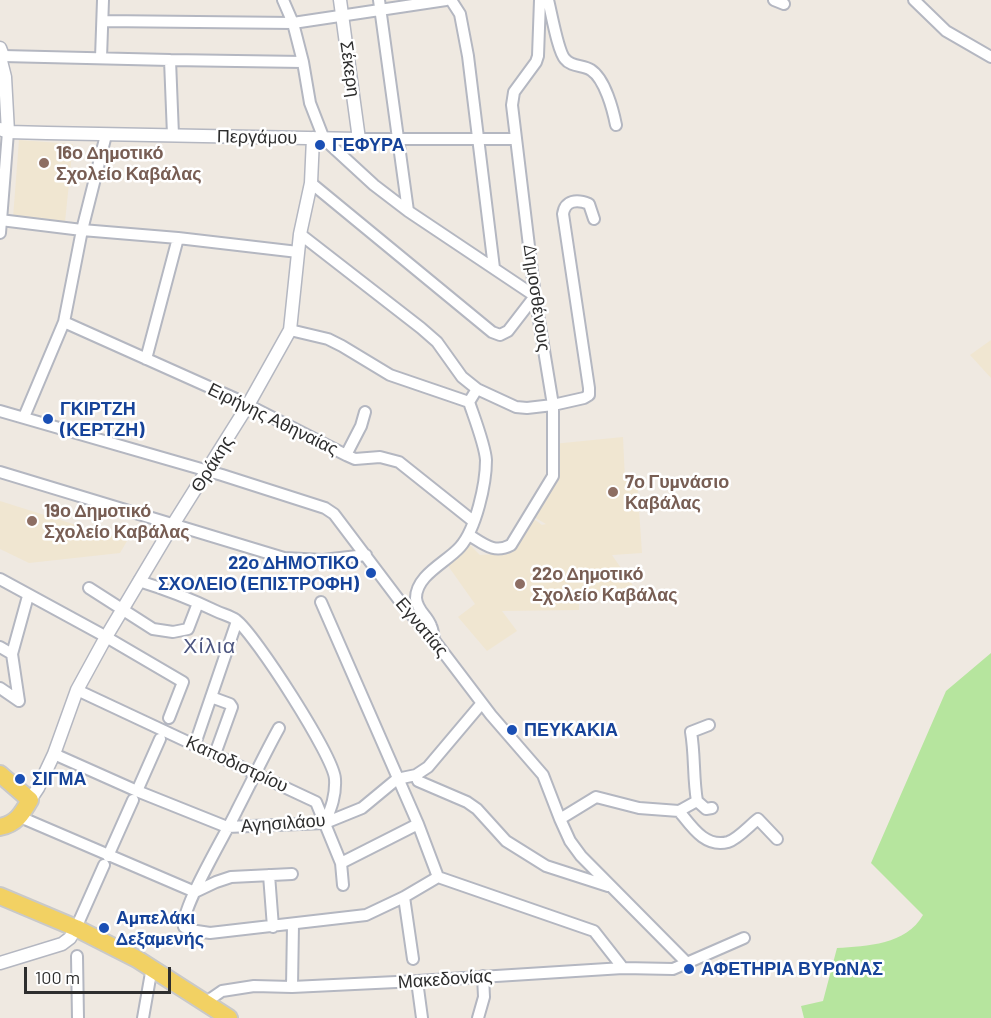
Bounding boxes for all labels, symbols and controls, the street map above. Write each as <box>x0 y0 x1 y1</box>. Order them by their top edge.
street label: Σέκερη <box>335 40 365 98</box>
street label: Περγάμου <box>217 126 297 148</box>
place label: ΓΕΦΥΡΑ <box>332 134 405 156</box>
marker: ΓΕΦΥΡΑ <box>313 138 327 152</box>
place label: 16ο Δημοτικό Σχολείο Καβάλας <box>56 142 202 184</box>
marker: 16ο Δημοτικό Σχολείο Καβάλας <box>37 156 51 170</box>
street label: Δημοσθένους <box>519 243 555 353</box>
street label: Ειρήνης Αθηναίας <box>204 378 342 460</box>
place label: ΓΚΙΡΤΖΗ (ΚΕΡΤΖΗ) <box>60 398 144 440</box>
marker: ΓΚΙΡΤΖΗ (ΚΕΡΤΖΗ) <box>41 412 55 426</box>
street label: Θράκης <box>186 432 238 496</box>
place label: 7ο Γυμνάσιο Καβάλας <box>625 471 729 514</box>
marker: 7ο Γυμνάσιο Καβάλας <box>606 485 620 499</box>
place label: 19ο Δημοτικό Σχολείο Καβάλας <box>44 500 190 542</box>
marker: 19ο Δημοτικό Σχολείο Καβάλας <box>25 514 39 528</box>
place label: 22ο ΔΗΜΟΤΙΚΟ ΣΧΟΛΕΙΟ (ΕΠΙΣΤΡΟΦΗ) <box>158 552 359 594</box>
place label: 22ο Δημοτικό Σχολείο Καβάλας <box>532 563 678 606</box>
marker: 22ο ΔΗΜΟΤΙΚΟ ΣΧΟΛΕΙΟ (ΕΠΙΣΤΡΟΦΗ) <box>364 566 378 580</box>
marker: 22ο Δημοτικό Σχολείο Καβάλας <box>513 577 527 591</box>
street label: Εγνατίας <box>391 593 453 661</box>
district label: Χίλια <box>183 633 237 659</box>
place label: ΠΕΥΚΑΚΙΑ <box>524 719 618 741</box>
marker: ΠΕΥΚΑΚΙΑ <box>505 723 519 737</box>
street label: Καποδιστρίου <box>183 731 291 797</box>
place label: ΣΙΓΜΑ <box>32 768 87 790</box>
marker: ΣΙΓΜΑ <box>13 772 27 786</box>
street label: Αγησιλάου <box>240 809 326 837</box>
place label: Αμπελάκι Δεξαμενής <box>116 907 204 950</box>
marker: Αμπελάκι Δεξαμενής <box>97 921 111 935</box>
scale bar <box>27 955 174 993</box>
place label: ΑΦΕΤΗΡΙΑ ΒΥΡΩΝΑΣ <box>701 958 883 980</box>
marker: ΑΦΕΤΗΡΙΑ ΒΥΡΩΝΑΣ <box>682 962 696 976</box>
street label: Μακεδονίας <box>397 965 493 993</box>
text: 100 m <box>35 966 80 988</box>

